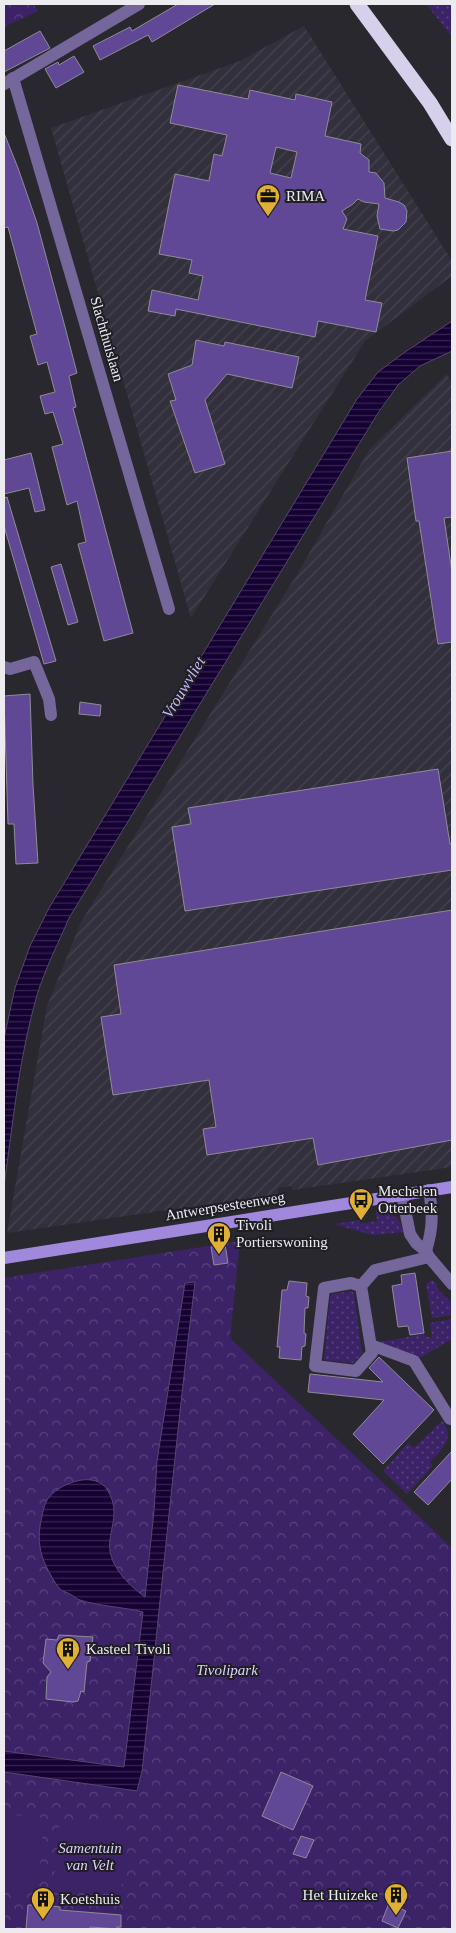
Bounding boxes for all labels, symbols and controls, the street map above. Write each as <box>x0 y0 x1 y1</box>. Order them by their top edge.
office icon: RIMA <box>255 183 281 217</box>
place label: RIMA <box>286 188 325 204</box>
street label: Slachthuislaan <box>87 295 127 384</box>
water label: Vrouwvliet <box>159 653 209 721</box>
place label: Mechelen Otterbeek <box>378 1183 438 1216</box>
bus stop icon: Mechelen Otterbeek <box>348 1187 374 1221</box>
street label: Antwerpsesteenweg <box>164 1189 286 1223</box>
place label: Tivoli Portierswoning <box>236 1217 328 1250</box>
building icon: Tivoli Portierswoning <box>206 1221 232 1255</box>
building icon: Kasteel Tivoli <box>55 1636 81 1670</box>
place label: Kasteel Tivoli <box>86 1641 171 1657</box>
park label: Tivolipark <box>196 1662 258 1678</box>
park label: Samentuin van Velt <box>58 1840 122 1873</box>
building icon: Het Huizeke <box>383 1882 409 1916</box>
building icon: Koetshuis <box>30 1886 56 1920</box>
place label: Het Huizeke <box>303 1887 378 1903</box>
place label: Koetshuis <box>60 1891 120 1907</box>

